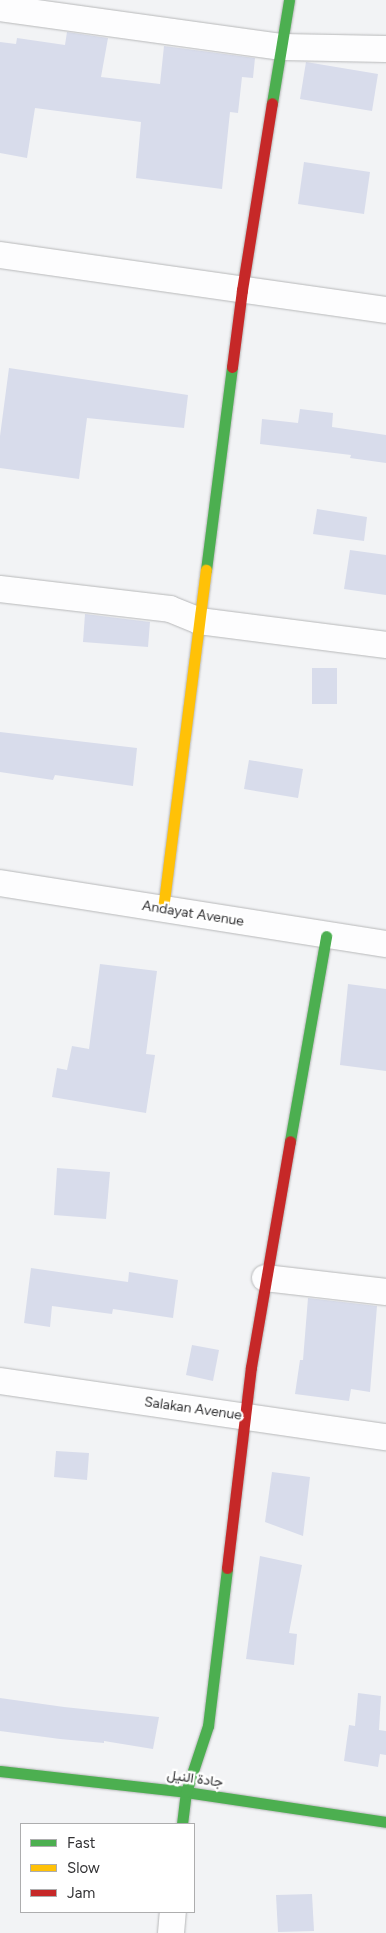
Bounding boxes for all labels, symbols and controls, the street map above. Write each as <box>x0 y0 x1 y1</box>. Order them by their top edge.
street label: Andayat Avenue <box>141 898 245 930</box>
street label: Salakan Avenue <box>143 1394 243 1424</box>
street label: جادة النيل <box>166 1767 224 1791</box>
legend <box>20 1823 195 1913</box>
text: Fast <box>67 1834 95 1852</box>
text: Slow <box>67 1859 100 1877</box>
text: Jam <box>67 1884 95 1902</box>

